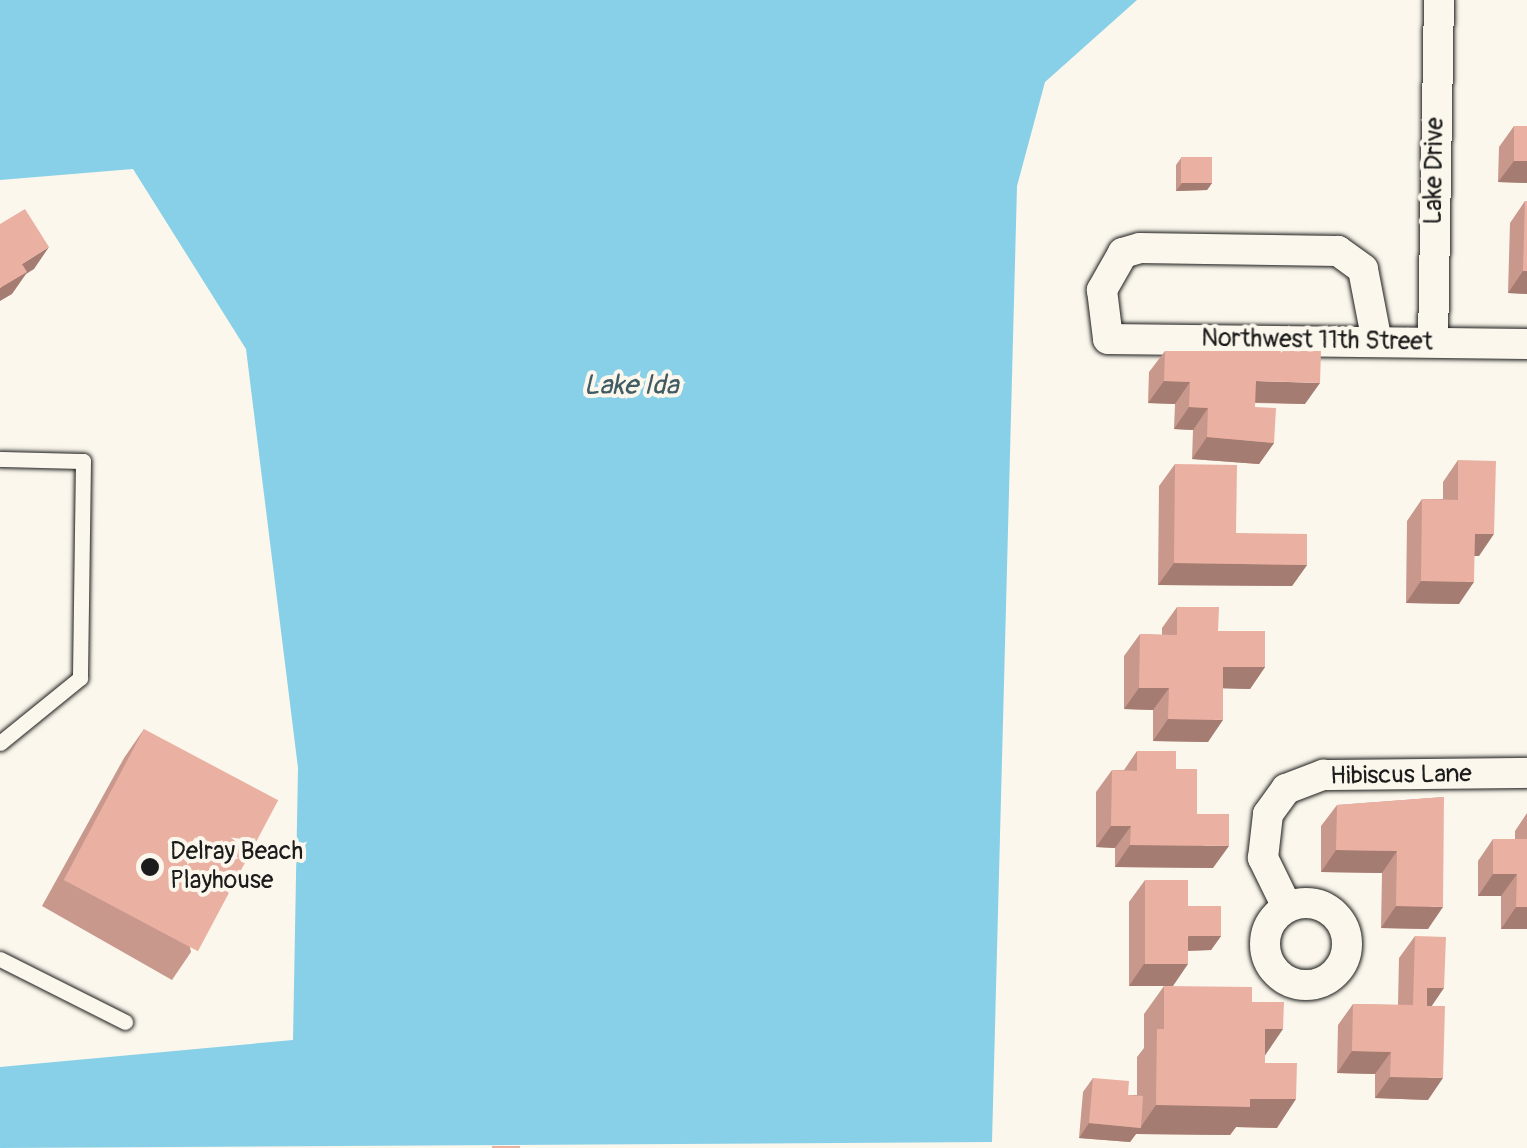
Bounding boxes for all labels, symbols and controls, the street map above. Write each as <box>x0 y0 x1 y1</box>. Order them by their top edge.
street label: Lake Drive <box>1419 117 1451 225</box>
street label: Northwest 11th Street <box>1201 324 1433 358</box>
water label: Lake Ida <box>583 369 679 403</box>
street label: Hibiscus Lane <box>1330 760 1472 792</box>
place label: Delray Beach Playhouse <box>170 838 303 897</box>
marker: Delray Beach Playhouse <box>139 856 161 878</box>

